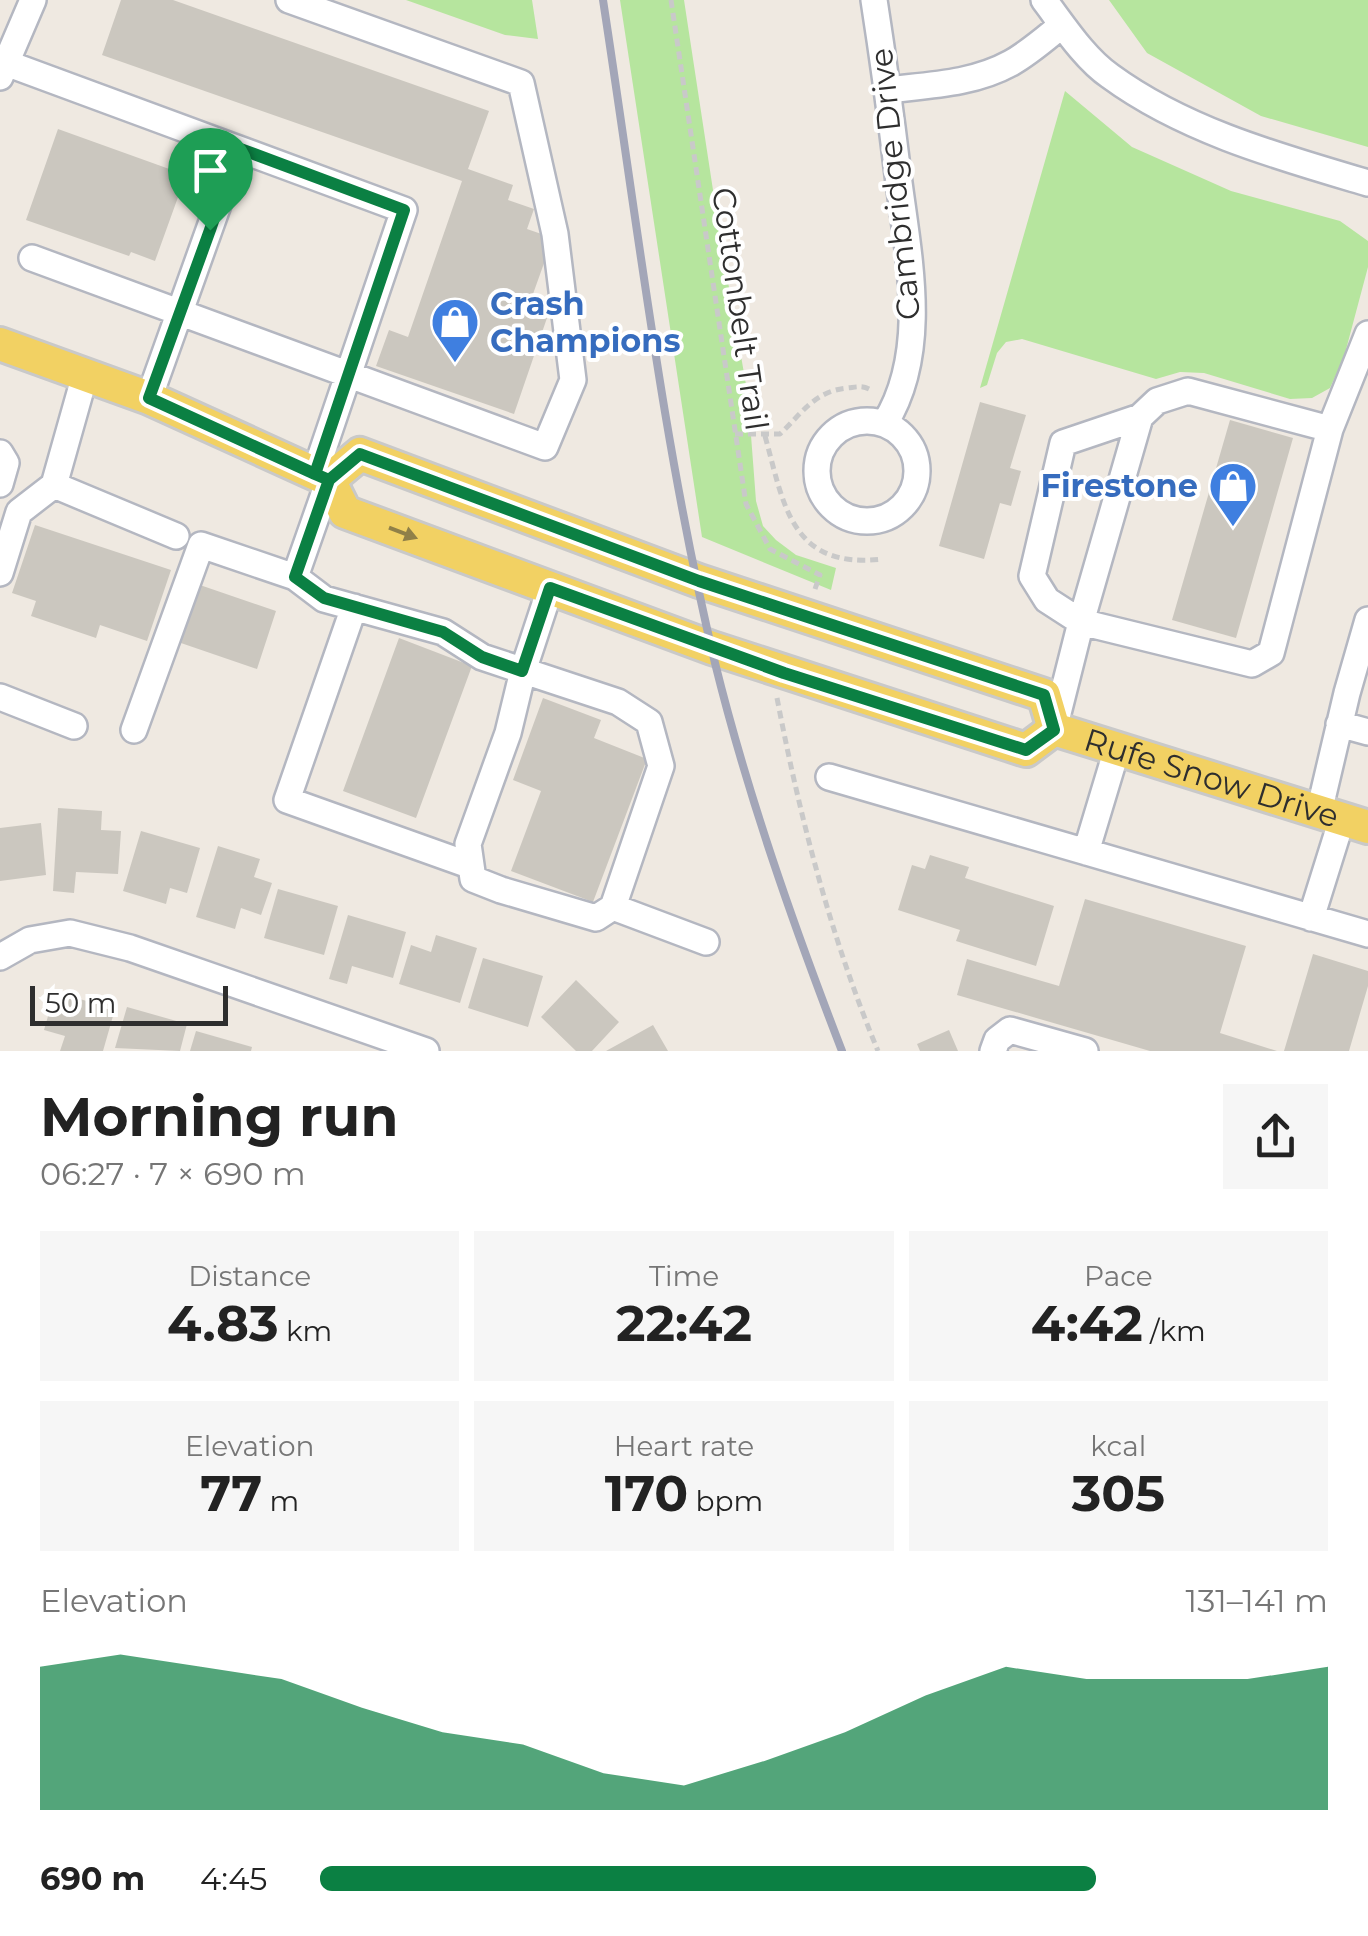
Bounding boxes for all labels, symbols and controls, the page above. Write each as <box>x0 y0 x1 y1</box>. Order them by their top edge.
street label: Cambridge Drive <box>861 46 928 322</box>
pin <box>168 128 253 231</box>
icon: arrive <box>183 143 238 198</box>
street label: Cottonbelt Trail <box>704 185 777 433</box>
place label: Crash Champions <box>490 284 680 360</box>
shop icon: Crash Champions <box>429 296 481 364</box>
shop icon: Firestone <box>1207 460 1259 528</box>
place label: Firestone <box>1040 466 1198 505</box>
one-way arrow <box>388 526 418 542</box>
street label: Rufe Snow Drive <box>1080 720 1344 836</box>
scale bar <box>30 981 228 1026</box>
text: 50 m <box>45 986 116 1020</box>
text: Morning run <box>40 1083 398 1150</box>
button: share <box>1223 1084 1328 1189</box>
text: 06:27 · 7 × 690 m <box>40 1154 306 1193</box>
text: Distance <box>188 1259 311 1293</box>
text: Time <box>649 1259 719 1293</box>
text: Pace <box>1084 1259 1153 1293</box>
text: 4.83 <box>167 1293 279 1354</box>
text: 22:42 <box>616 1293 752 1354</box>
text: 4:42 <box>1031 1293 1143 1354</box>
text: km <box>279 1314 332 1348</box>
text: /km <box>1143 1314 1206 1348</box>
text: Elevation <box>185 1429 314 1463</box>
text: Heart rate <box>614 1429 754 1463</box>
text: kcal <box>1090 1429 1146 1463</box>
text: 77 <box>200 1463 262 1524</box>
text: 170 <box>605 1463 688 1524</box>
text: 305 <box>1072 1463 1165 1524</box>
text: m <box>262 1484 299 1518</box>
text: bpm <box>688 1484 763 1518</box>
text: Elevation <box>40 1581 188 1620</box>
text: 131–141 m <box>1186 1581 1328 1620</box>
text: 690 m <box>40 1859 145 1898</box>
text: 4:45 <box>200 1859 267 1898</box>

